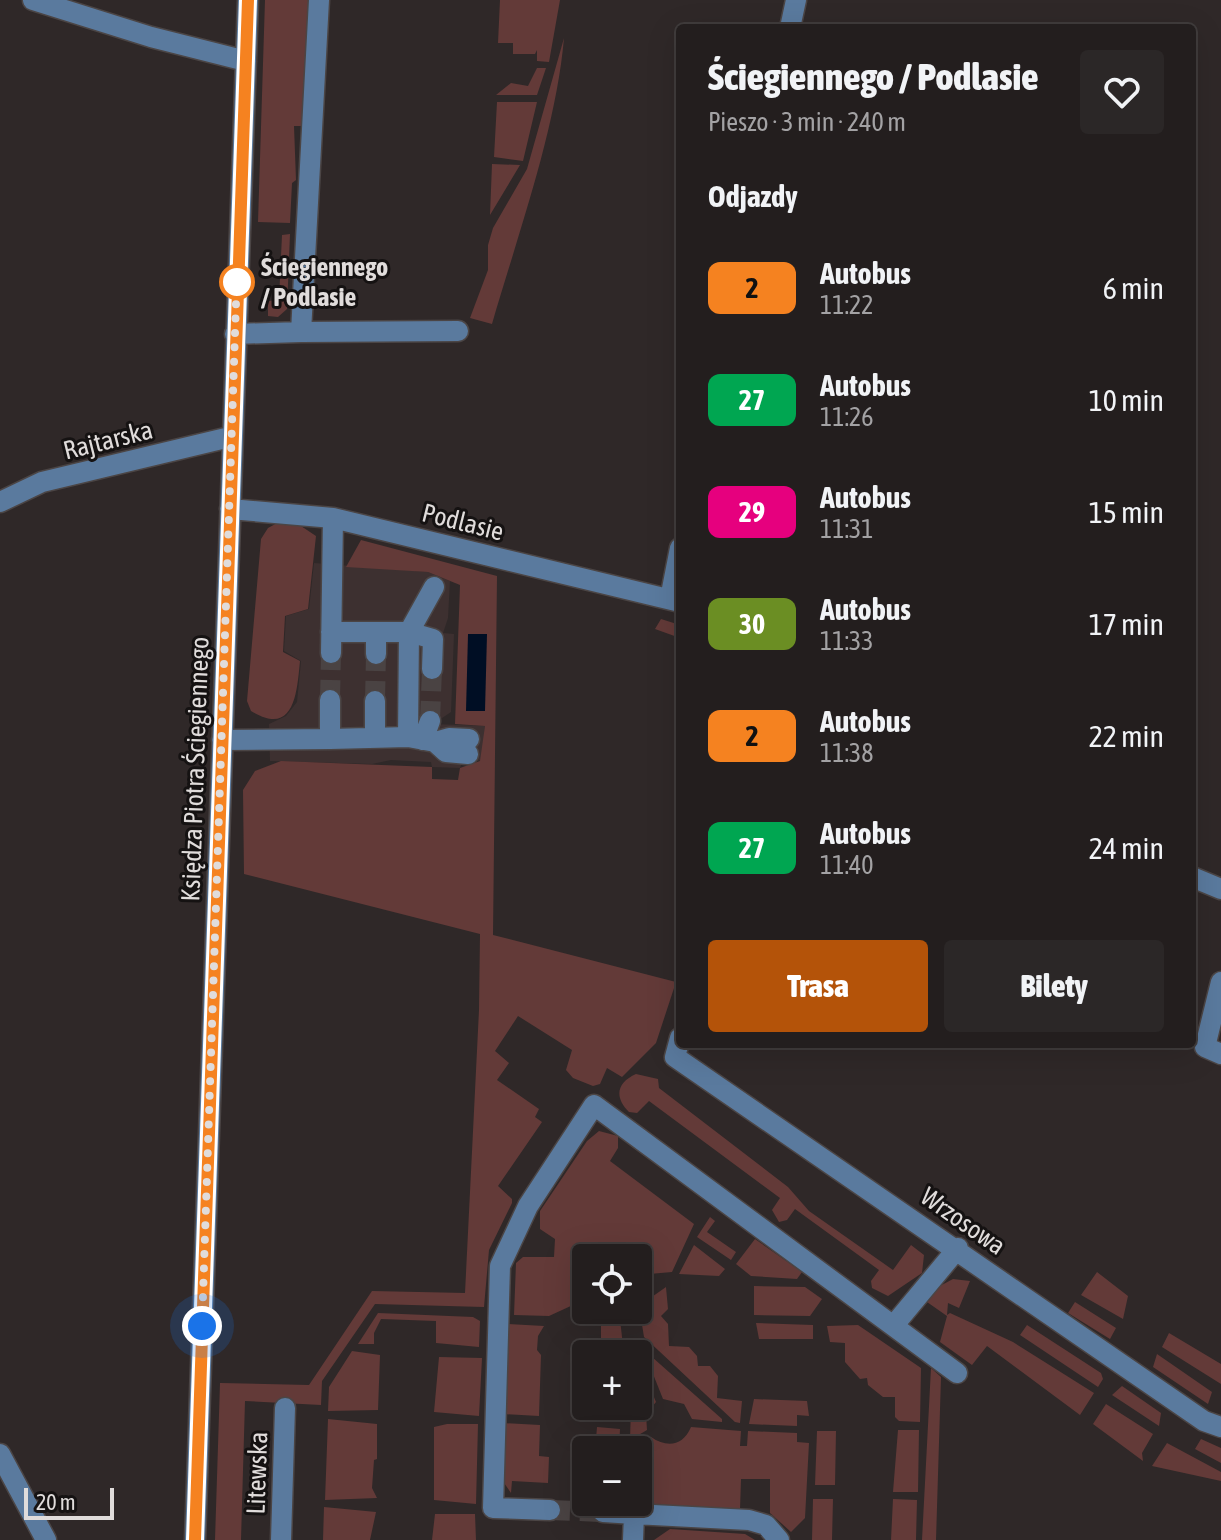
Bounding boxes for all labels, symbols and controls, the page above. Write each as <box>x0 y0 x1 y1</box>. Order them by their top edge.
button: heart <box>1080 50 1164 134</box>
text: Ściegiennego / Podlasie <box>708 55 1038 98</box>
text: Pieszo · 3 min · 240 m <box>708 107 906 137</box>
text: Odjazdy <box>708 179 798 213</box>
place label: Ściegiennego / Podlasie <box>261 252 388 312</box>
text: Autobus <box>820 256 911 290</box>
marker: Ściegiennego / Podlasie <box>220 265 254 299</box>
text: 6 min <box>1103 271 1164 305</box>
text: 2 <box>745 272 759 304</box>
text: 11:22 <box>820 290 874 320</box>
text: Autobus <box>820 368 911 402</box>
text: 10 min <box>1089 383 1164 417</box>
text: 27 <box>739 384 765 416</box>
text: 11:26 <box>820 402 874 432</box>
street label: Rajtarska <box>60 414 156 466</box>
text: Autobus <box>820 480 911 514</box>
text: 15 min <box>1089 495 1164 529</box>
text: 29 <box>739 496 765 528</box>
street label: Podlasie <box>419 497 507 547</box>
text: 11:31 <box>820 514 874 544</box>
text: Autobus <box>820 592 911 626</box>
text: 17 min <box>1089 607 1164 641</box>
text: 30 <box>739 608 765 640</box>
text: 11:33 <box>820 626 874 656</box>
street label: Księdza Piotra Ściegiennego <box>175 636 215 902</box>
text: Autobus <box>820 704 911 738</box>
text: 22 min <box>1089 719 1164 753</box>
text: 2 <box>745 720 759 752</box>
text: 11:38 <box>820 738 874 768</box>
text: Autobus <box>820 816 911 850</box>
text: 24 min <box>1089 831 1164 865</box>
text: 27 <box>739 832 765 864</box>
text: 11:40 <box>820 850 874 880</box>
button: Trasa <box>708 940 928 1032</box>
button: Bilety <box>944 940 1164 1032</box>
street label: Wrzosowa <box>915 1181 1011 1261</box>
map controls <box>572 1244 652 1516</box>
button: locate <box>572 1244 652 1324</box>
your location <box>182 1306 222 1346</box>
button: + <box>572 1340 652 1420</box>
street label: Litewska <box>241 1431 273 1515</box>
button: − <box>572 1436 652 1516</box>
scale bar <box>24 1484 114 1520</box>
text: 20 m <box>36 1489 76 1515</box>

